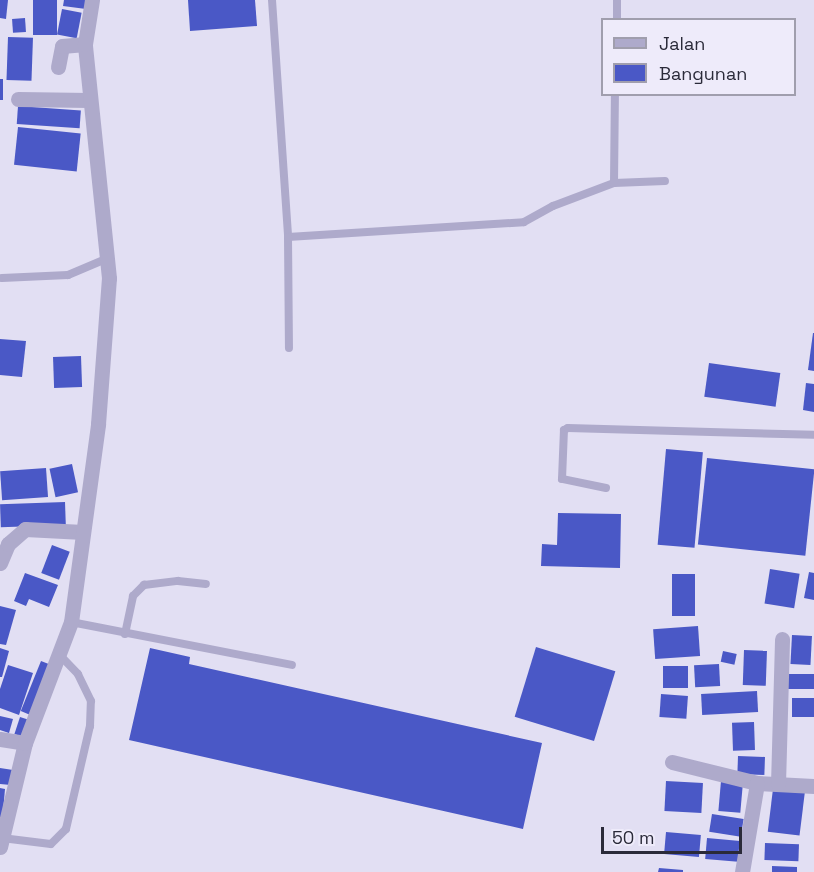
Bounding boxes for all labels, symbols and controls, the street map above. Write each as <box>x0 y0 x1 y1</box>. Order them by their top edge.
legend <box>601 18 796 96</box>
text: Jalan <box>659 32 705 55</box>
text: Bangunan <box>659 62 747 85</box>
scale bar <box>604 815 745 853</box>
text: 50 m <box>612 826 654 849</box>

